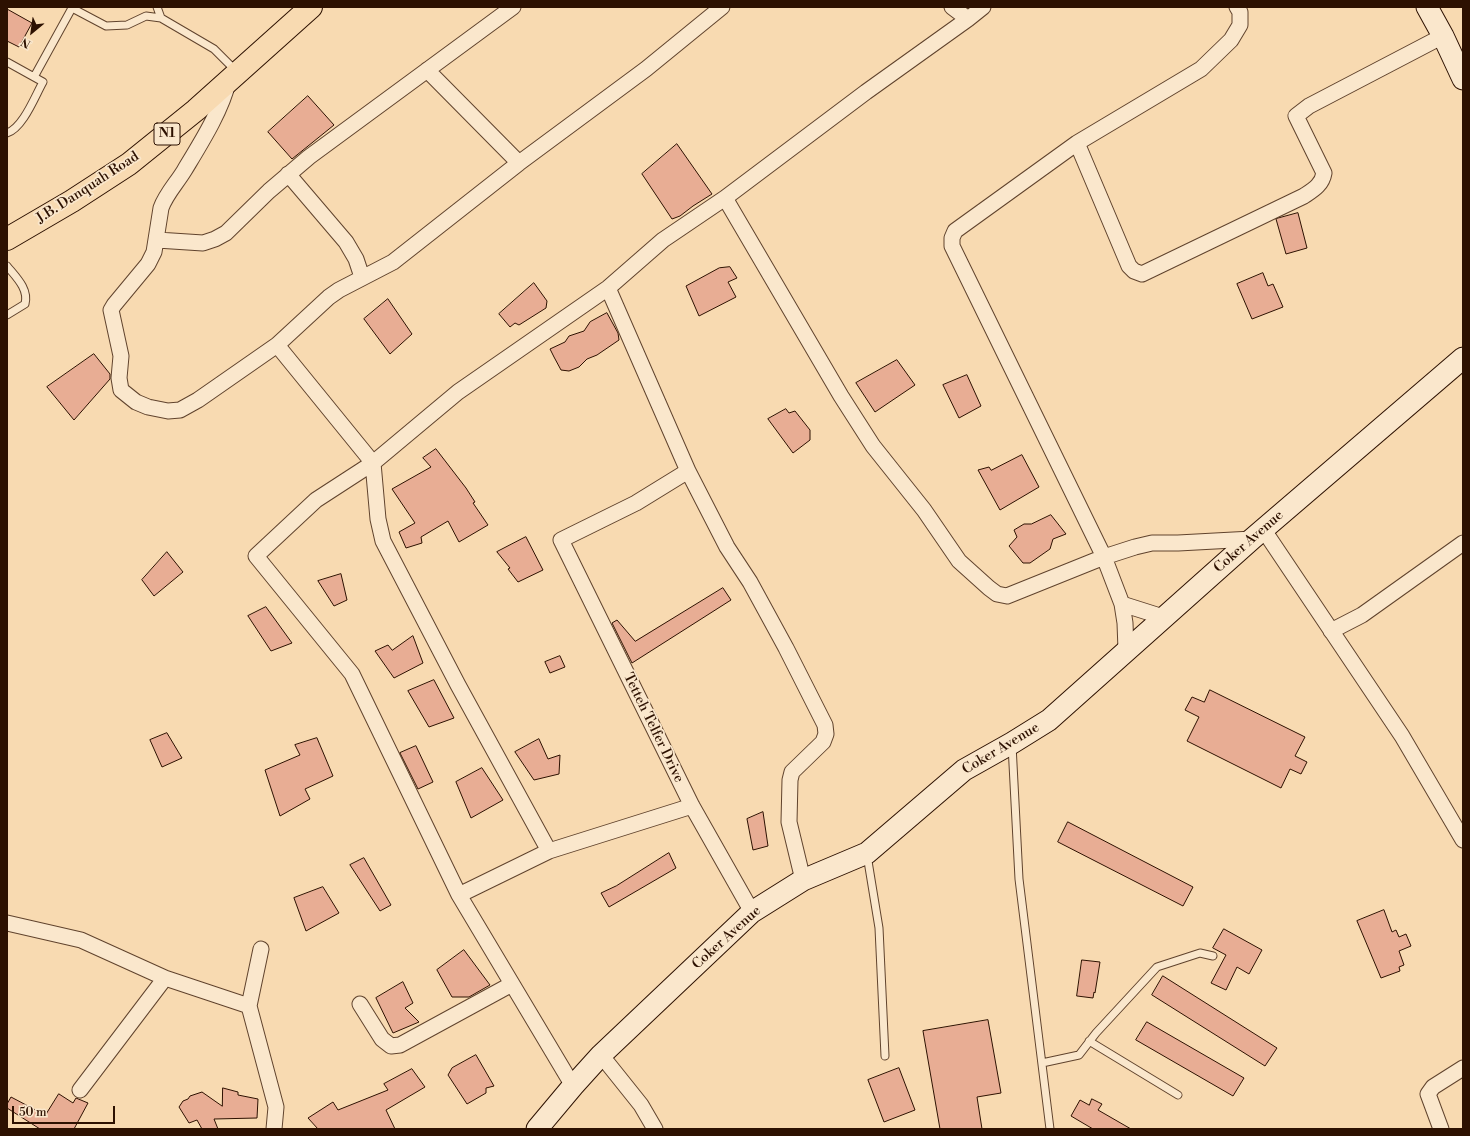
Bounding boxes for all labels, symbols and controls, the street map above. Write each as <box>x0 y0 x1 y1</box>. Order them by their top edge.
north arrow <box>12 12 52 52</box>
text: N <box>19 34 33 51</box>
road number: N1 <box>154 123 180 145</box>
street label: J.B. Danquah Road <box>34 149 142 227</box>
street label: Coker Avenue <box>1211 507 1287 577</box>
street label: Tetteh Telfer Drive <box>619 670 687 786</box>
street label: Coker Avenue <box>959 719 1043 779</box>
street label: Coker Avenue <box>689 903 765 973</box>
scale bar <box>14 1098 117 1124</box>
text: 50 m <box>19 1105 47 1120</box>

